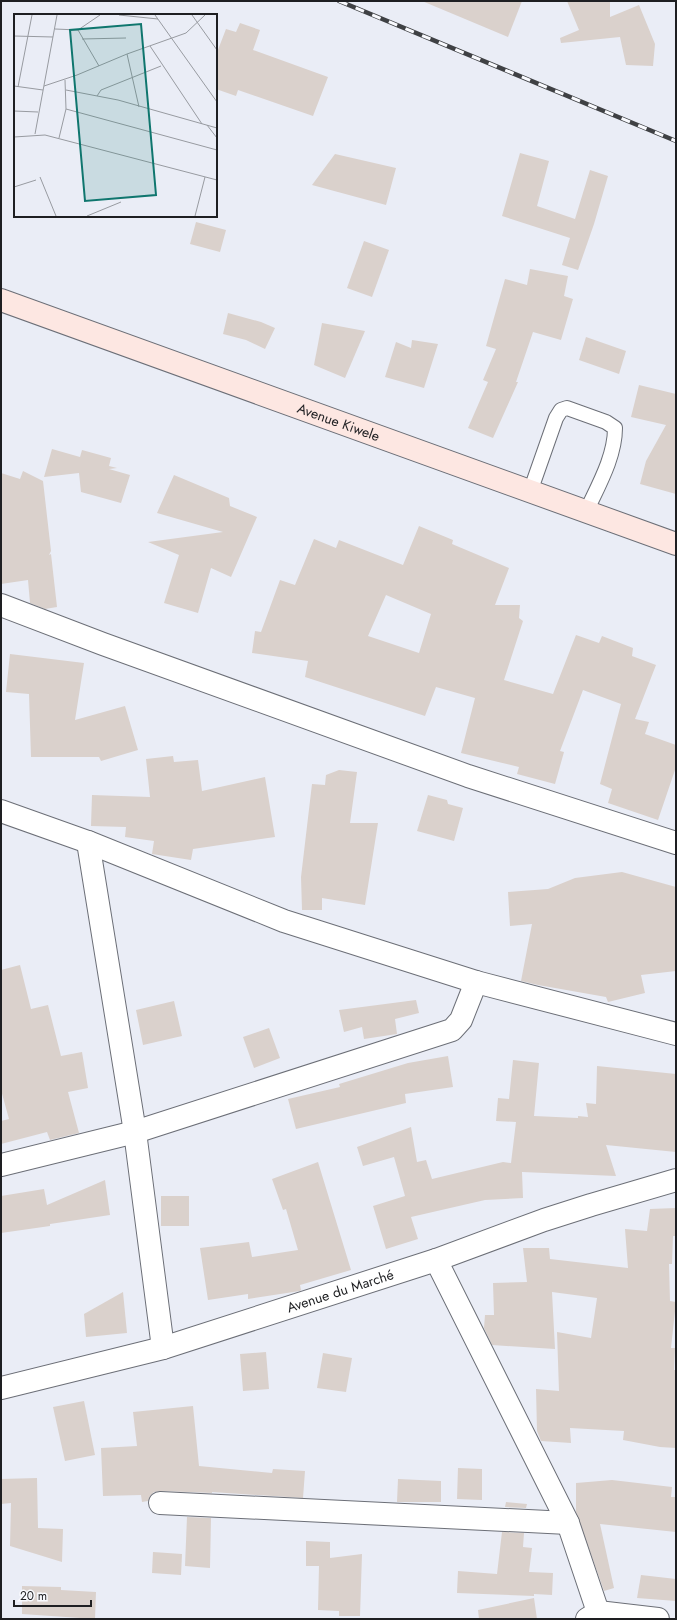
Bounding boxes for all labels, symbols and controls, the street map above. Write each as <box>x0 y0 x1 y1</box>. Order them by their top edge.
inset map <box>14 14 217 217</box>
street label: Avenue Kiwele <box>295 398 383 446</box>
street label: Avenue du Marché <box>284 1264 396 1317</box>
scale bar <box>14 1582 91 1608</box>
text: 20 m <box>20 1587 47 1605</box>

